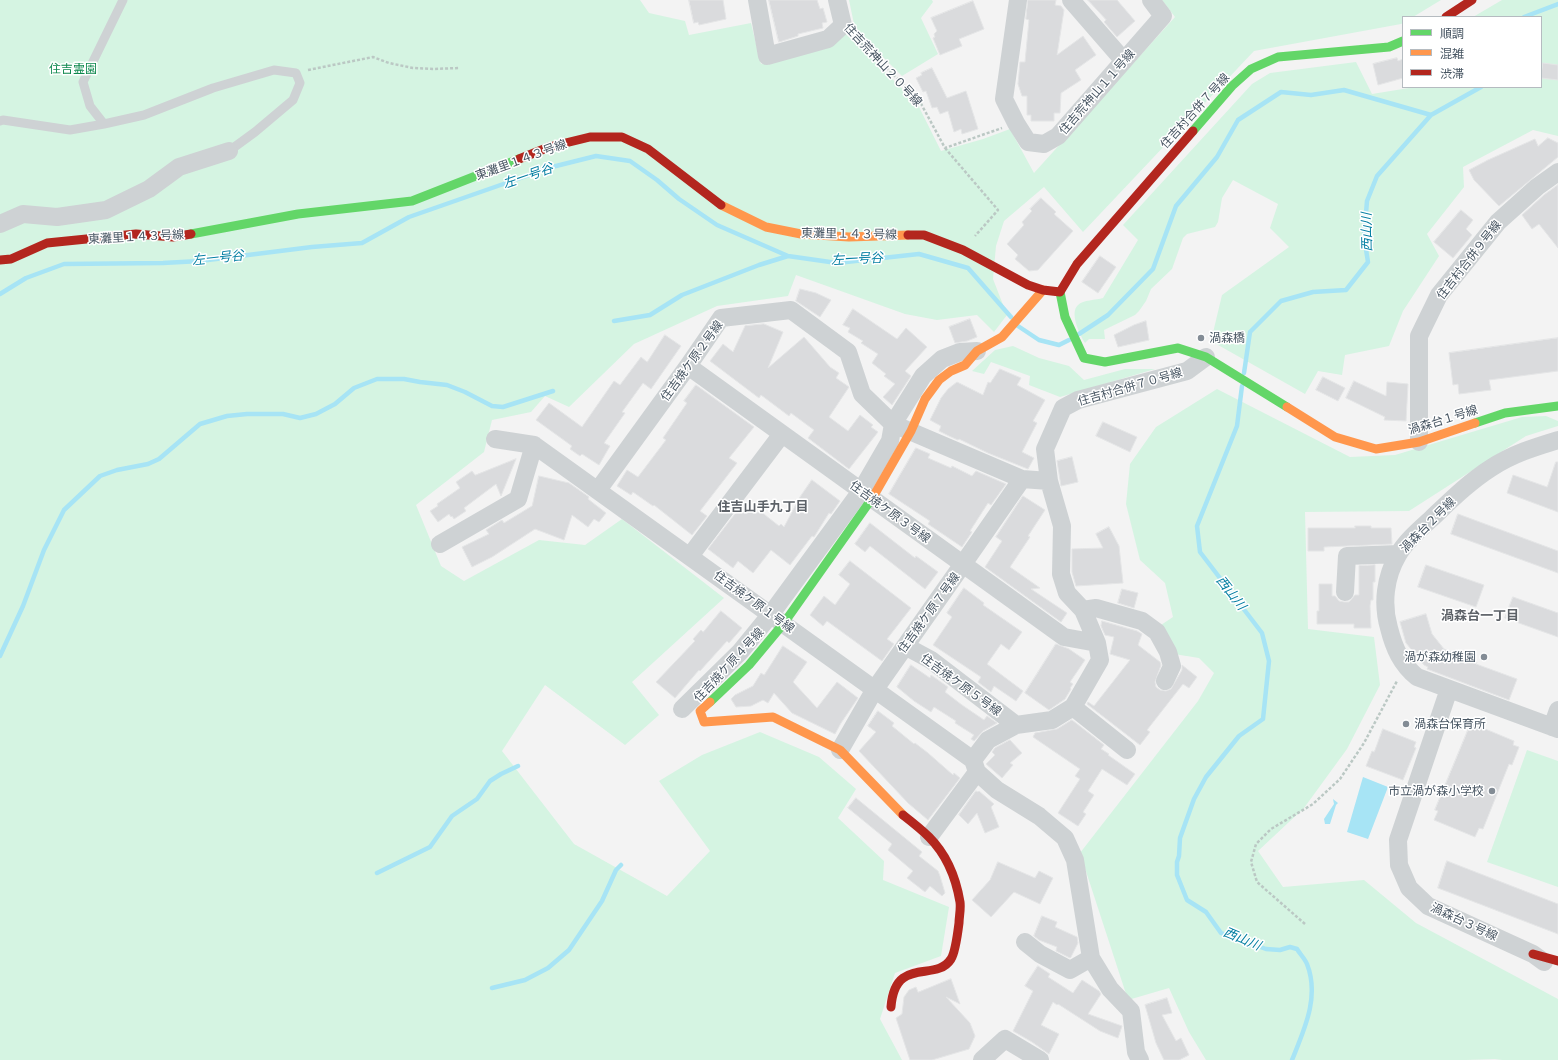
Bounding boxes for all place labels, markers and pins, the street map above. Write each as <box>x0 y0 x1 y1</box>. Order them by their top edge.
place label: 渦森橋 <box>1209 331 1245 345</box>
marker: 渦森橋 <box>1196 333 1206 343</box>
place label: 渦が森幼稚園 <box>1404 650 1476 664</box>
marker: 渦が森幼稚園 <box>1479 652 1489 662</box>
place label: 渦森台保育所 <box>1414 717 1486 731</box>
marker: 渦森台保育所 <box>1401 719 1411 729</box>
place label: 市立渦が森小学校 <box>1388 784 1484 798</box>
marker: 市立渦が森小学校 <box>1487 786 1497 796</box>

